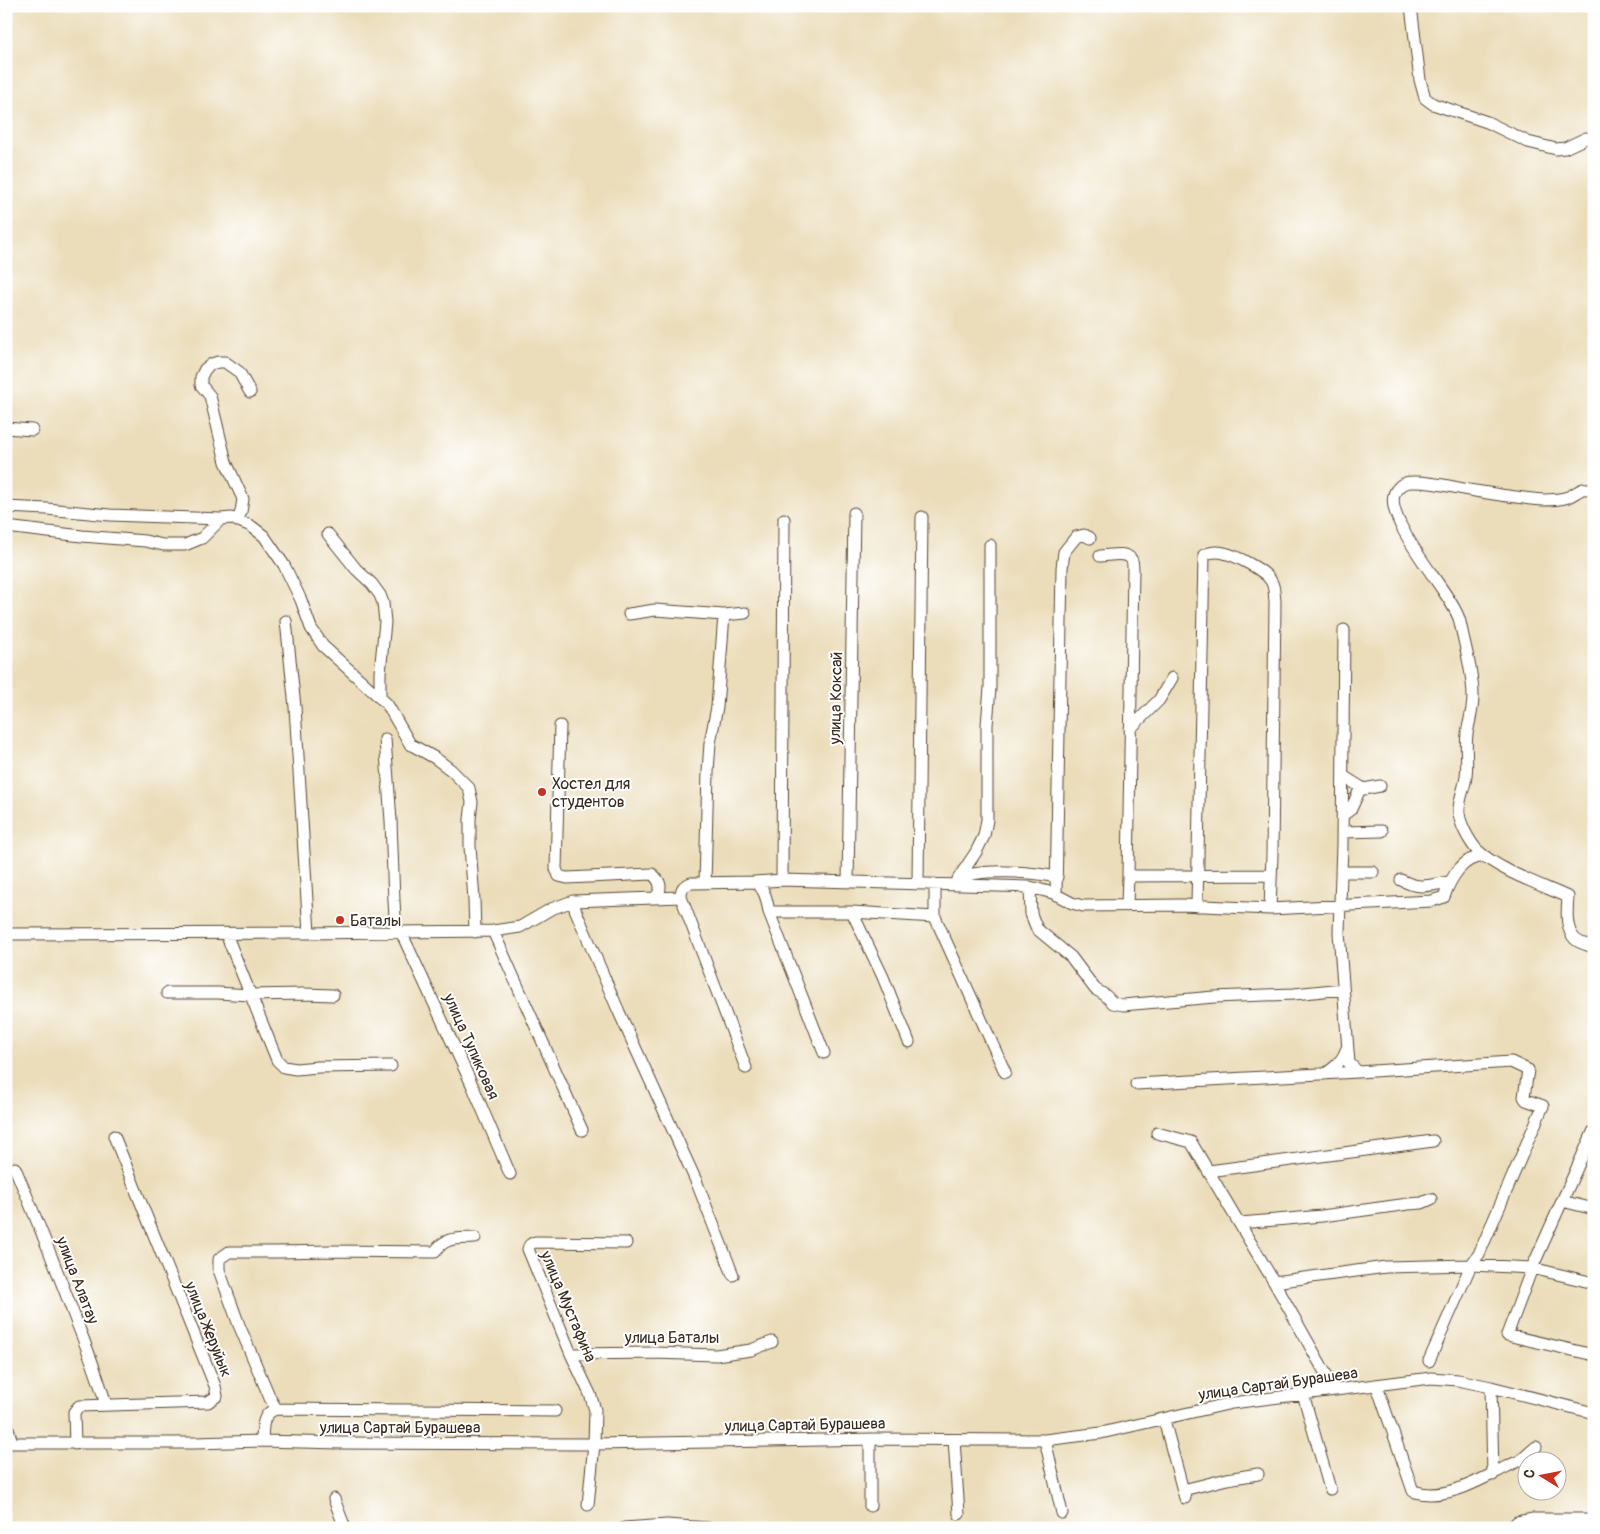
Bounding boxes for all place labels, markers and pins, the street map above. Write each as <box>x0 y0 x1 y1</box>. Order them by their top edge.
place label: Хостел для студентов <box>552 774 630 812</box>
marker: Хостел для студентов <box>536 786 548 798</box>
place label: Баталы <box>350 911 401 931</box>
marker: Баталы <box>334 914 346 926</box>

